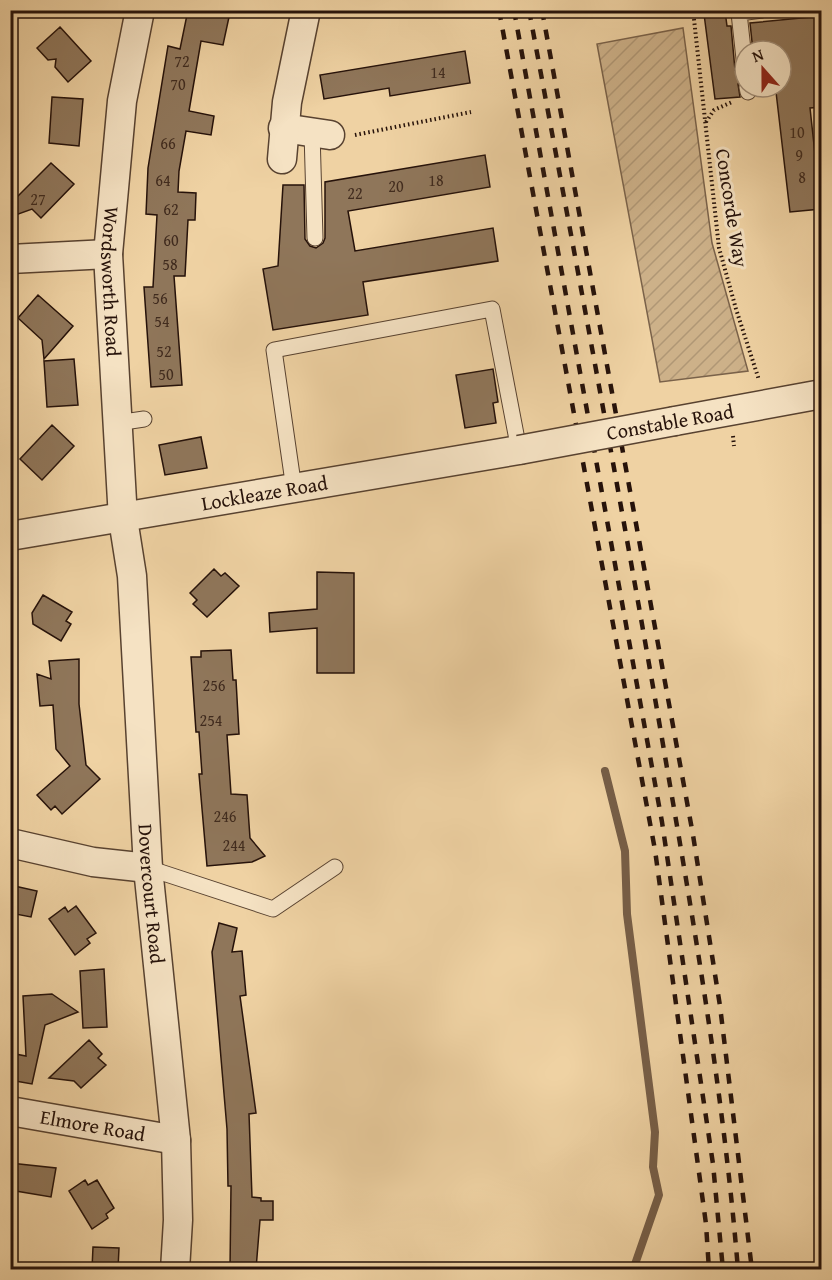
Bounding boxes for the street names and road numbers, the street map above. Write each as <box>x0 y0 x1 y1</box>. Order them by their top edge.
street label: Concorde Way <box>709 147 756 269</box>
street label: Wordsworth Road <box>94 205 129 358</box>
street label: Constable Road <box>604 396 736 447</box>
street label: Lockleaze Road <box>199 468 330 517</box>
street label: Dovercourt Road <box>132 823 173 965</box>
street label: Elmore Road <box>38 1102 148 1148</box>

